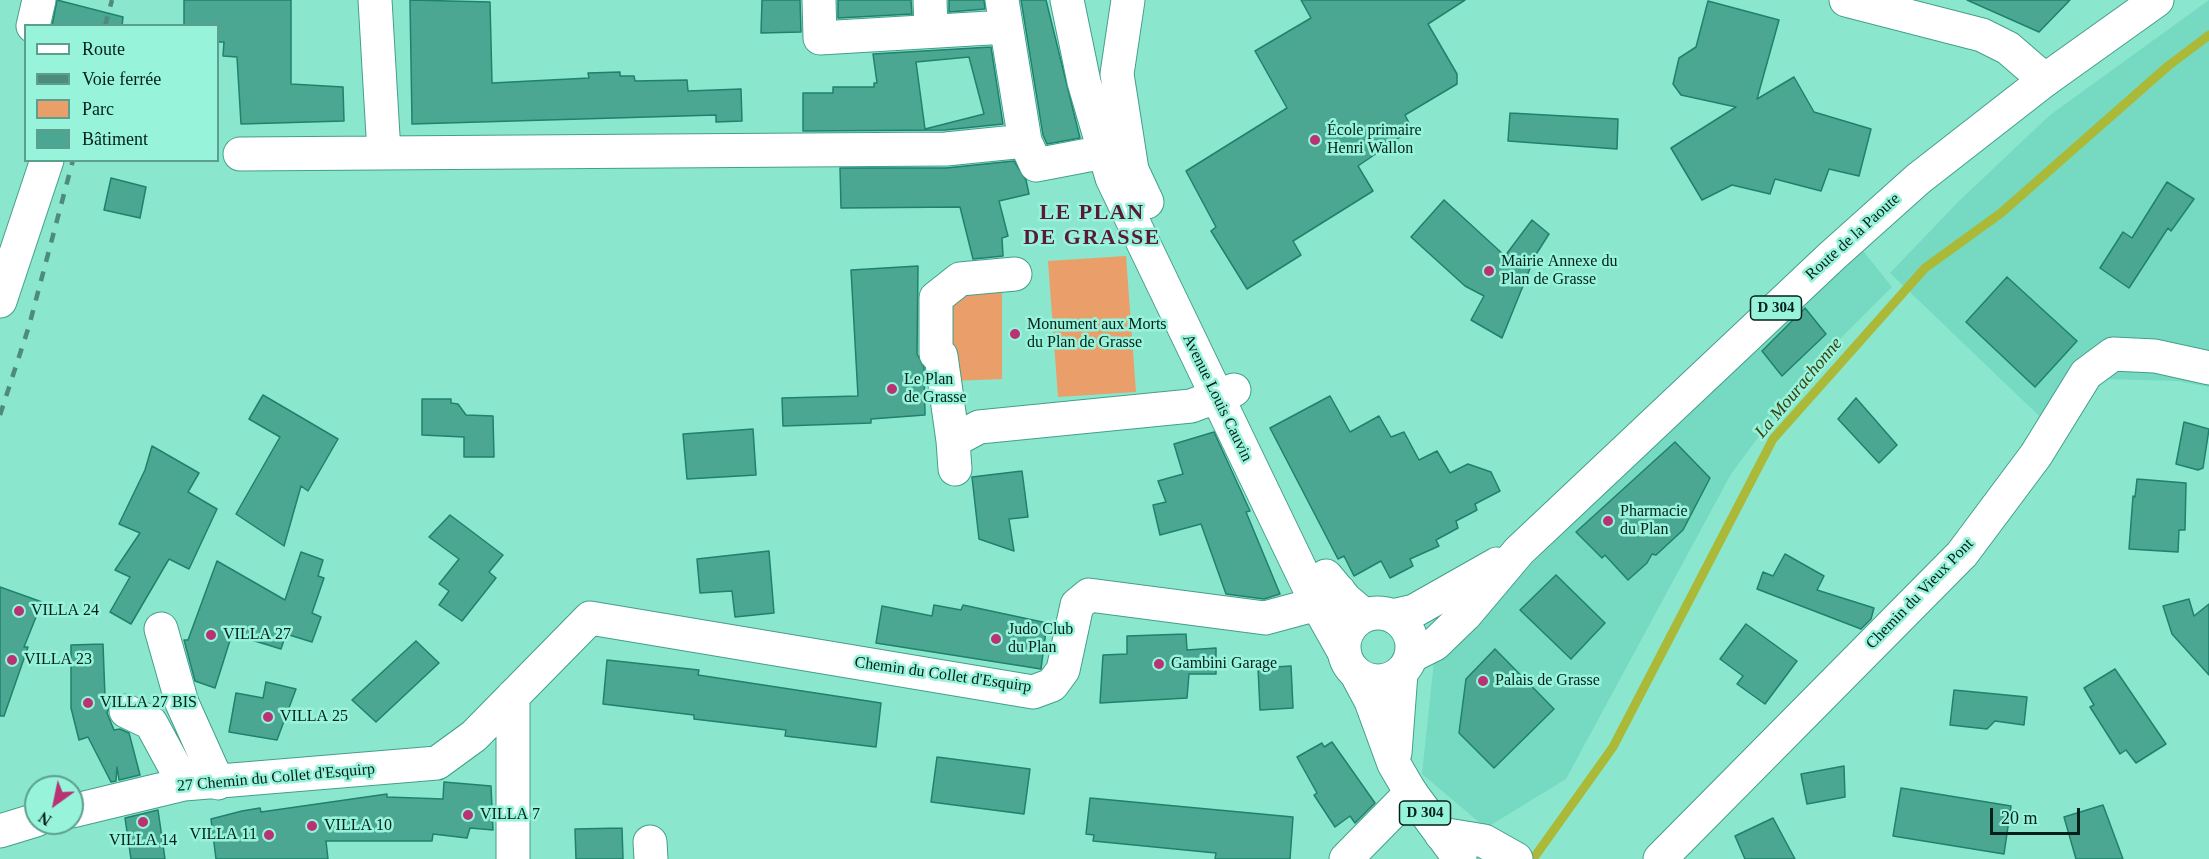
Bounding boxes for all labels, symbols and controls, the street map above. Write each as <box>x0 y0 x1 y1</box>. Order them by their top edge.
legend <box>24 24 219 162</box>
text: Route <box>82 39 125 59</box>
text: Voie ferrée <box>82 69 161 89</box>
text: Parc <box>82 99 114 119</box>
place label: École primaire Henri Wallon <box>1327 121 1422 159</box>
text: Bâtiment <box>82 129 148 149</box>
marker: École primaire Henri Wallon <box>1308 133 1322 147</box>
street label: Route de la Paoute <box>1802 190 1904 284</box>
district label: LE PLAN DE GRASSE <box>1023 200 1161 252</box>
place label: Mairie Annexe du Plan de Grasse <box>1501 252 1617 290</box>
marker: Mairie Annexe du Plan de Grasse <box>1482 264 1496 278</box>
road number: D 304 <box>1750 296 1802 320</box>
place label: Monument aux Morts du Plan de Grasse <box>1027 315 1167 353</box>
marker: Monument aux Morts du Plan de Grasse <box>1008 327 1022 341</box>
street label: Avenue Louis Cauvin <box>1178 331 1256 465</box>
water label: La Mourachonne <box>1751 333 1847 443</box>
place label: Le Plan de Grasse <box>904 370 967 408</box>
marker: Le Plan de Grasse <box>885 382 899 396</box>
place label: Pharmacie du Plan <box>1620 502 1688 540</box>
marker: Pharmacie du Plan <box>1601 514 1615 528</box>
street label: Chemin du Vieux Pont <box>1862 535 1978 653</box>
place label: VILLA 24 <box>31 601 99 621</box>
marker: VILLA 24 <box>12 604 26 618</box>
place label: Judo Club du Plan <box>1008 620 1073 658</box>
place label: VILLA 27 <box>223 625 291 645</box>
marker: VILLA 27 <box>204 628 218 642</box>
marker: Judo Club du Plan <box>989 632 1003 646</box>
place label: VILLA 23 <box>24 650 92 670</box>
marker: VILLA 23 <box>5 653 19 667</box>
street label: Chemin du Collet d'Esquirp <box>853 653 1033 697</box>
place label: Gambini Garage <box>1171 654 1277 674</box>
marker: Gambini Garage <box>1152 657 1166 671</box>
place label: Palais de Grasse <box>1495 671 1600 691</box>
marker: Palais de Grasse <box>1476 674 1490 688</box>
place label: VILLA 27 BIS <box>100 693 197 713</box>
marker: VILLA 27 BIS <box>81 696 95 710</box>
place label: VILLA 25 <box>280 707 348 727</box>
marker: VILLA 25 <box>261 710 275 724</box>
street label: 27 Chemin du Collet d'Esquirp <box>176 760 376 796</box>
north arrow <box>24 775 84 835</box>
scale bar <box>1993 796 2083 834</box>
road number: D 304 <box>1400 801 1450 825</box>
place label: VILLA 7 <box>480 805 540 825</box>
marker: VILLA 7 <box>461 808 475 822</box>
text: 20 m <box>2001 808 2038 828</box>
text: N <box>36 809 54 829</box>
marker: VILLA 14 <box>136 815 150 829</box>
place label: VILLA 10 <box>324 816 392 836</box>
marker: VILLA 10 <box>305 819 319 833</box>
place label: VILLA 11 <box>190 825 257 845</box>
marker: VILLA 11 <box>262 828 276 842</box>
place label: VILLA 14 <box>109 831 177 851</box>

